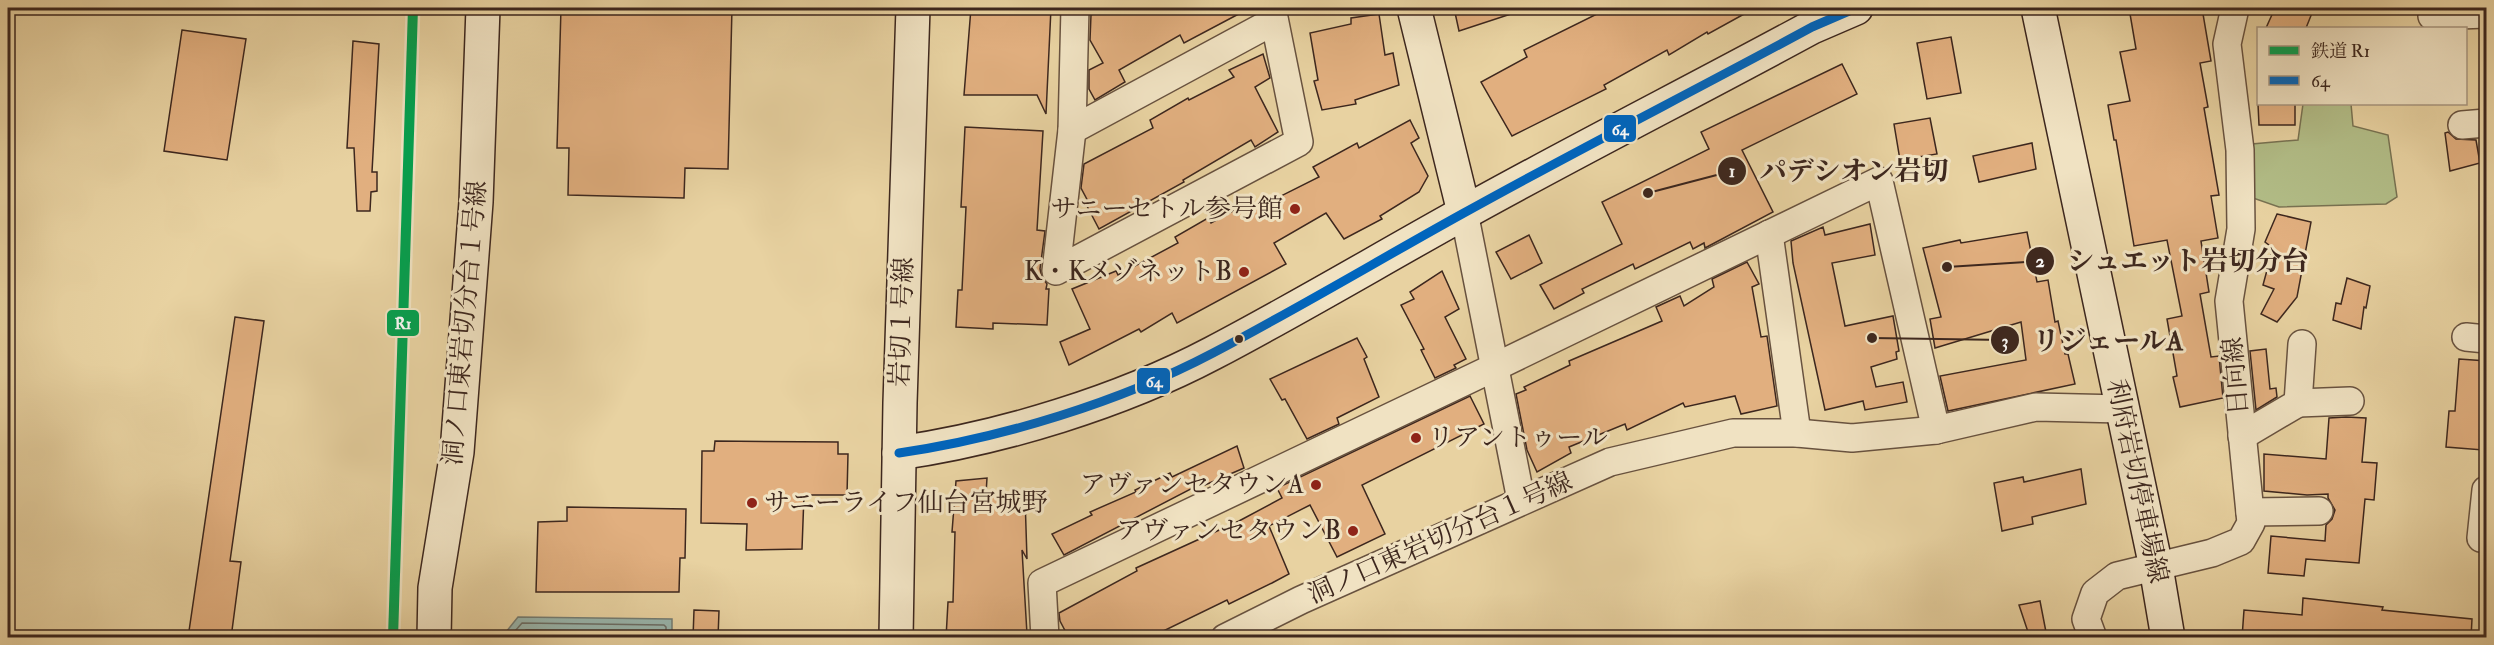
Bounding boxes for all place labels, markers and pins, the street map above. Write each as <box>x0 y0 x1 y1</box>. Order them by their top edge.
callout: パデシオン岩切 <box>1717 148 1960 193</box>
place label: サニーセトル参号館 <box>1051 193 1283 225</box>
marker: サニーセトル参号館 <box>1288 202 1302 216</box>
callout: シュエット岩切分台 <box>2025 238 2322 283</box>
place label: K・KメゾネットB <box>1024 256 1232 288</box>
marker: K・KメゾネットB <box>1237 265 1251 279</box>
callout: リジェールA <box>1990 318 2196 363</box>
unlabelled marker <box>1233 333 1245 345</box>
place label: リアントゥール <box>1428 422 1608 454</box>
marker: リアントゥール <box>1409 431 1423 445</box>
place label: アヴァンセタウンA <box>1080 469 1304 501</box>
marker: アヴァンセタウンA <box>1309 478 1323 492</box>
place label: サニーライフ仙台宮城野 <box>764 487 1047 519</box>
marker: サニーライフ仙台宮城野 <box>745 496 759 510</box>
place label: アヴァンセタウンB <box>1116 515 1341 547</box>
marker: アヴァンセタウンB <box>1346 524 1360 538</box>

